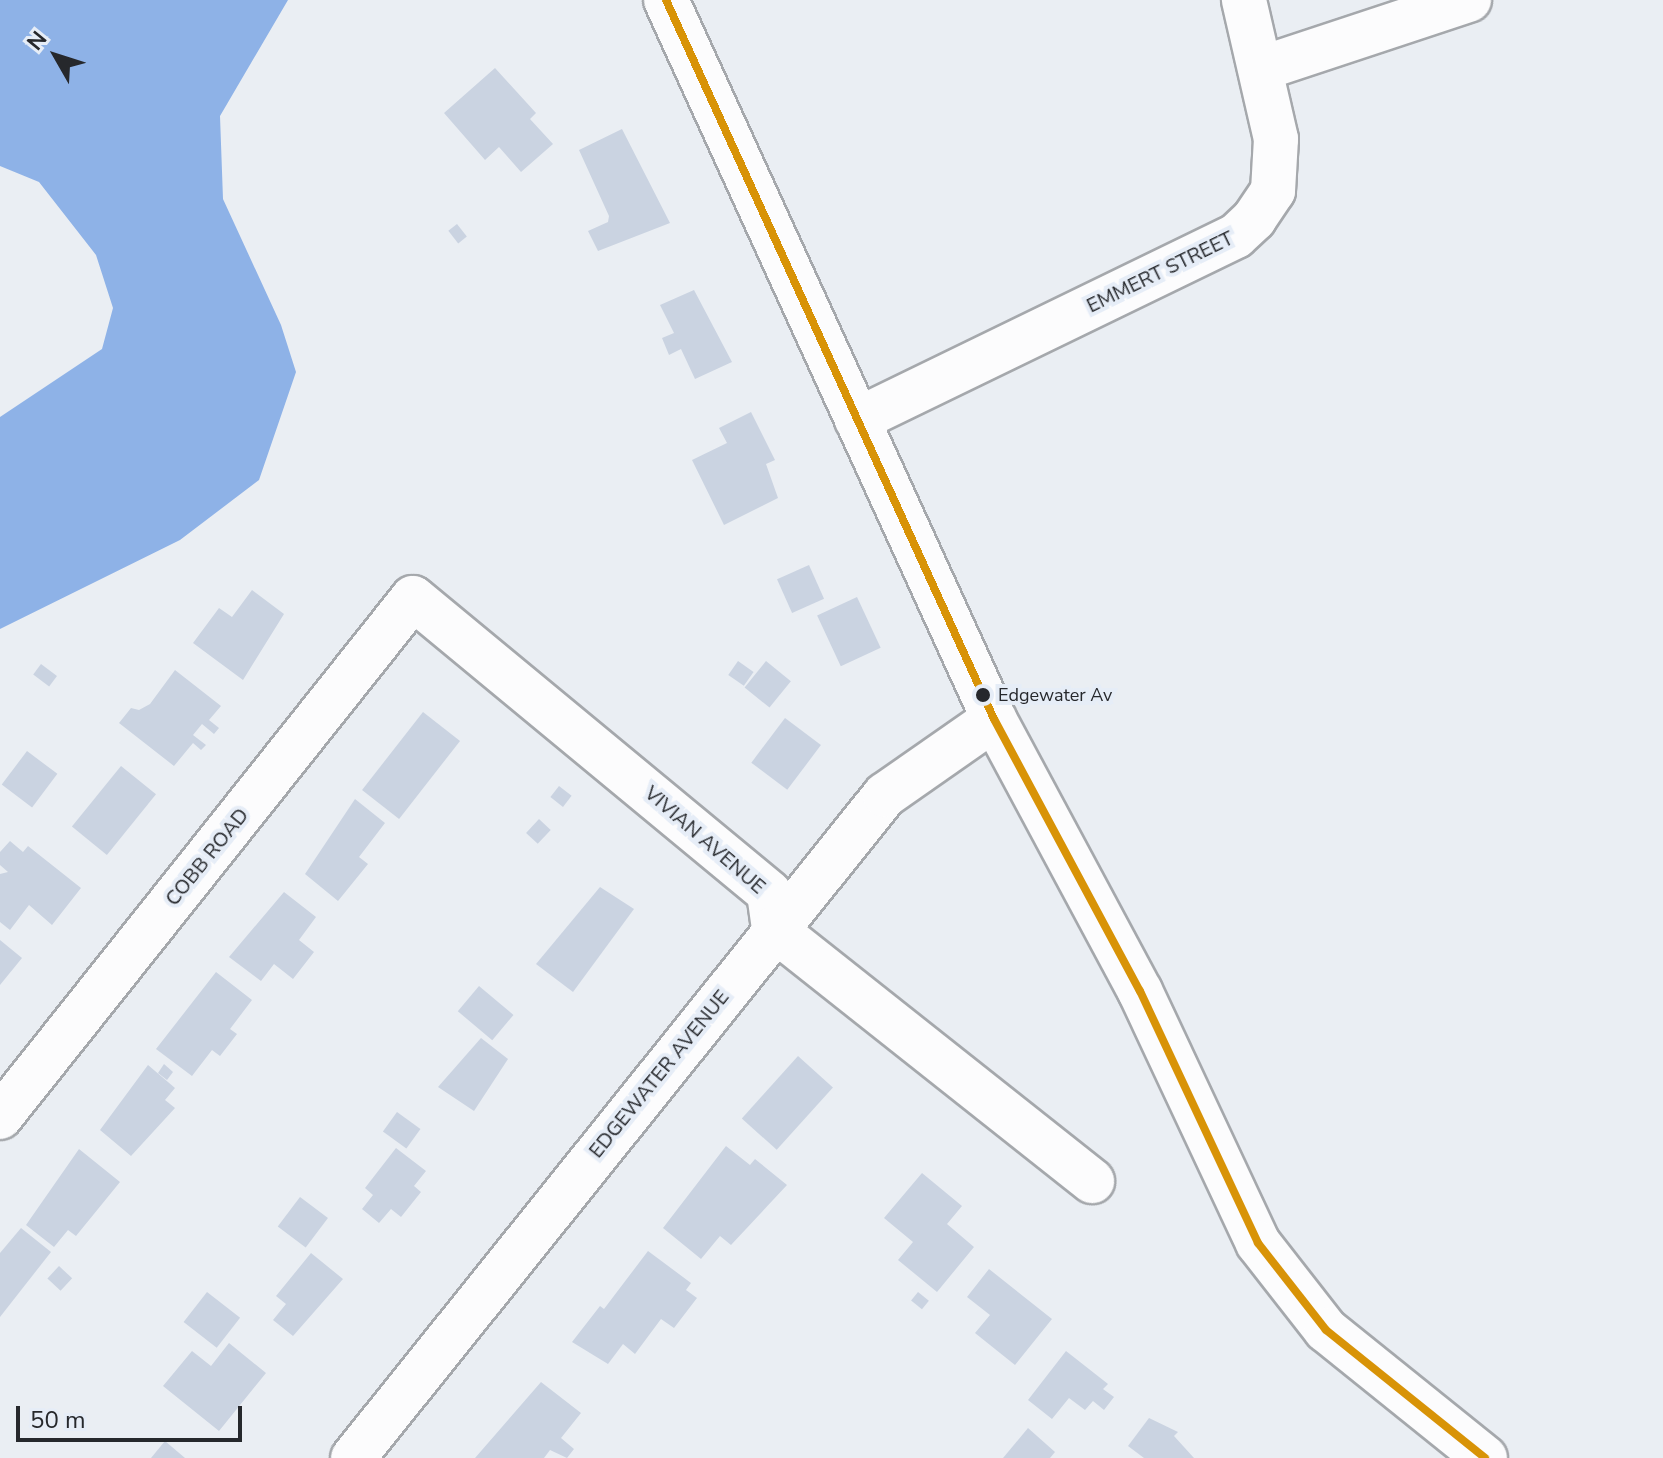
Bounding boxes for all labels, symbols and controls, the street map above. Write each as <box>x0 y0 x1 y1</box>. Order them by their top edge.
north arrow <box>16 16 96 96</box>
text: N <box>21 25 54 57</box>
street label: EMMERT STREET <box>1083 226 1237 318</box>
place label: Edgewater Av <box>998 684 1112 706</box>
marker: Edgewater Av <box>975 687 991 703</box>
street label: VIVIAN AVENUE <box>640 781 770 899</box>
street label: COBB ROAD <box>160 803 254 911</box>
street label: EDGEWATER AVENUE <box>584 985 734 1163</box>
scale bar <box>20 1390 246 1440</box>
text: 50 m <box>30 1404 86 1436</box>

